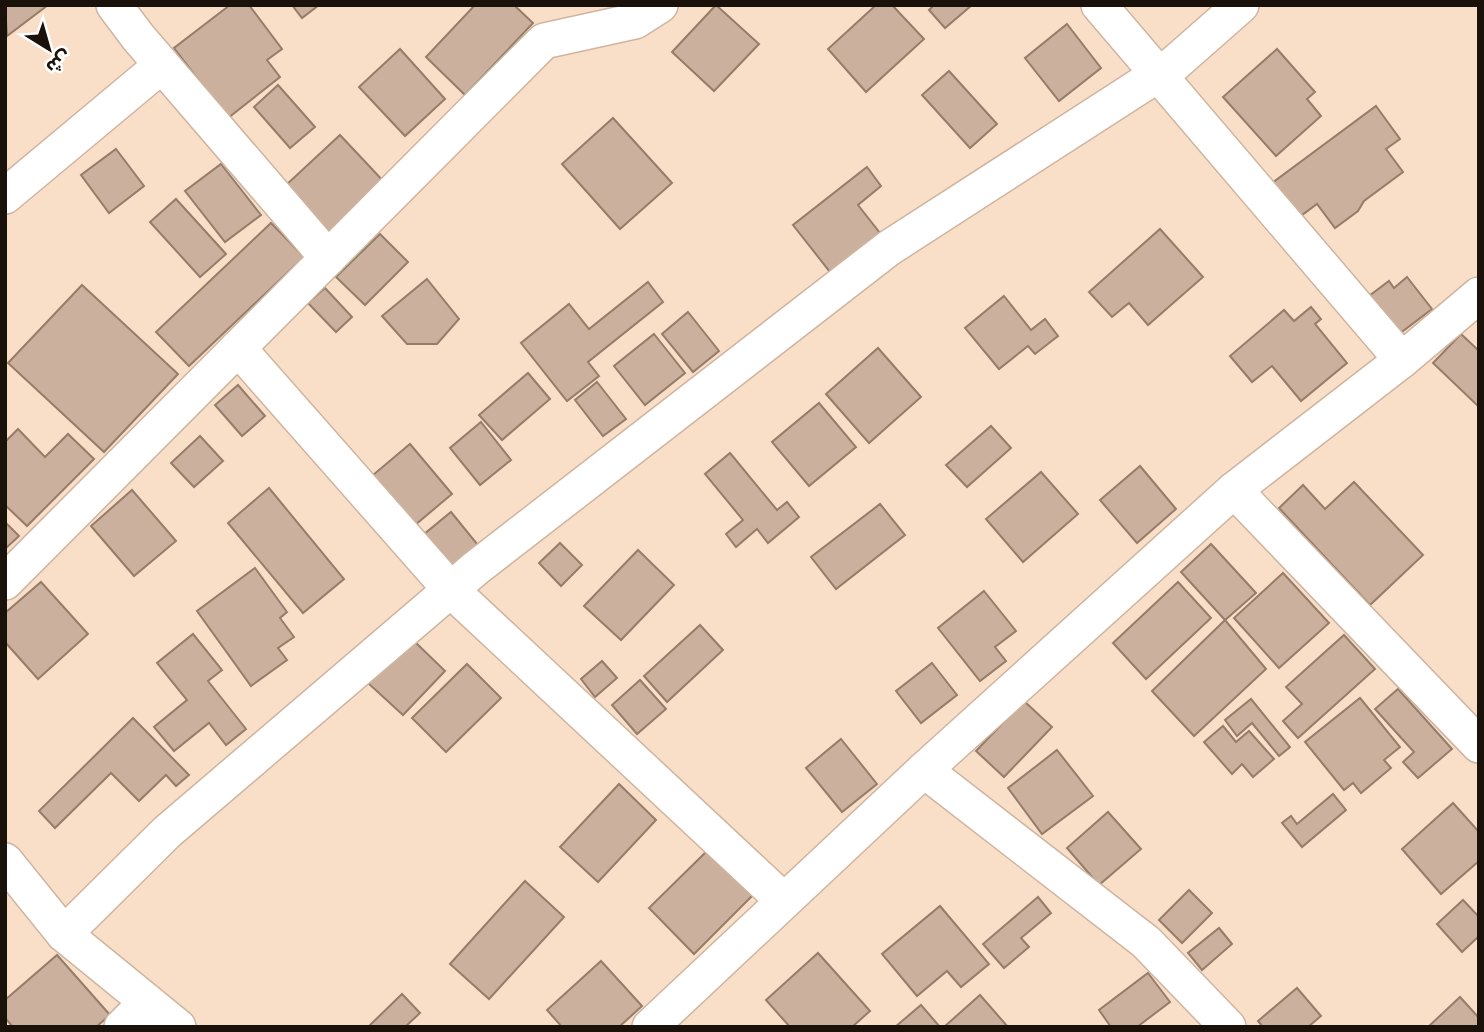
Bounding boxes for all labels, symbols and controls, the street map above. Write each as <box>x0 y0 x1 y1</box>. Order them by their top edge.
north arrow <box>14 14 84 84</box>
text: ش <box>40 44 76 78</box>

